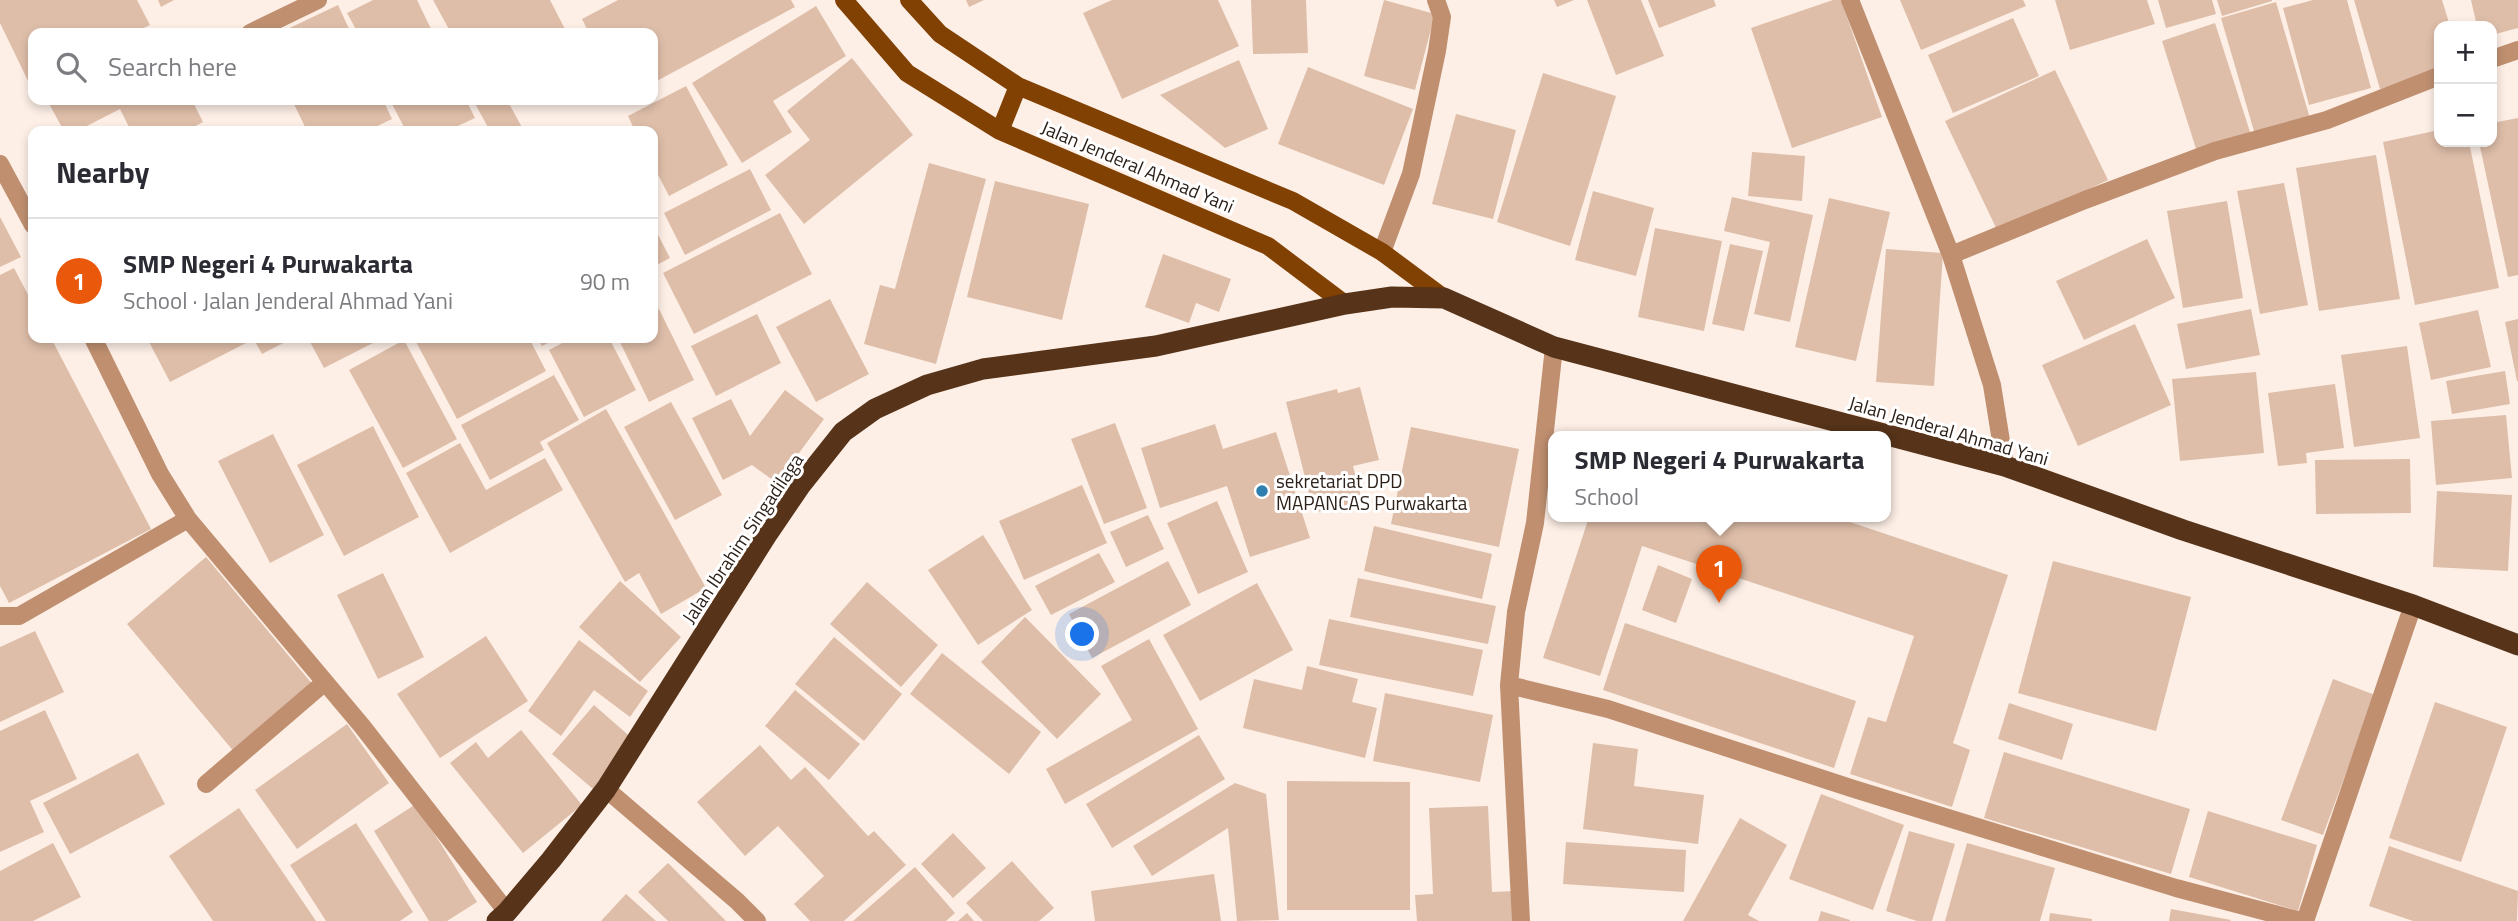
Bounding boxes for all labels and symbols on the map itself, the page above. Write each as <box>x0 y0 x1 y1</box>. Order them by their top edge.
street label: Jalan Jenderal Ahmad Yani <box>1037 112 1239 220</box>
street label: Jalan Jenderal Ahmad Yani <box>1846 388 2052 472</box>
street label: Jalan Ibrahim Singadilaga <box>674 447 810 629</box>
place label: sekretariat DPD MAPANCAS Purwakarta <box>1276 466 1468 517</box>
marker: sekretariat DPD MAPANCAS Purwakarta <box>1254 483 1270 499</box>
pin: 1 <box>1696 545 1742 603</box>
your location <box>1065 617 1099 651</box>

